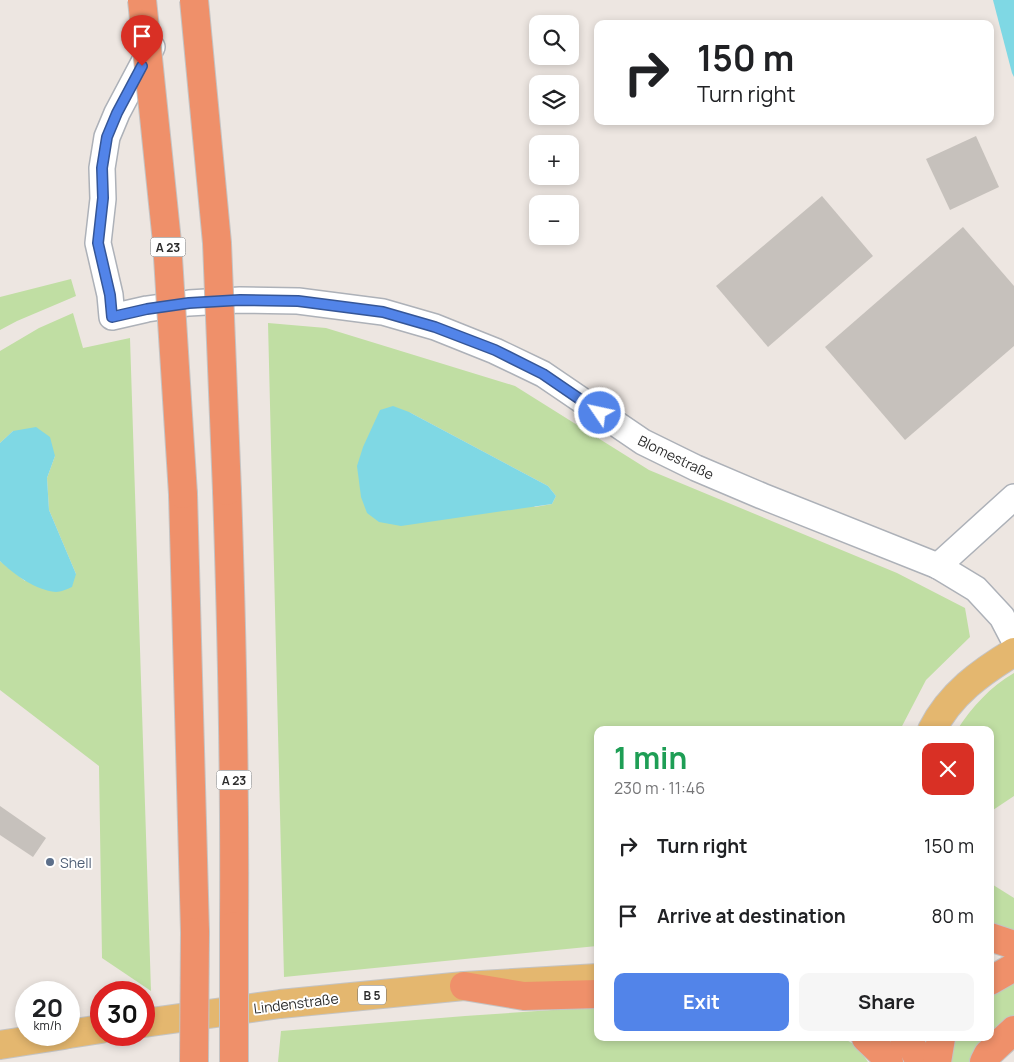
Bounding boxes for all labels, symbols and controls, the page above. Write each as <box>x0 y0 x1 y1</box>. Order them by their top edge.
pin <box>121 15 163 66</box>
map controls <box>529 15 579 245</box>
button: search <box>529 15 579 65</box>
icon: arrive <box>128 22 156 50</box>
text: 150 m <box>697 34 794 82</box>
icon: right <box>614 40 679 105</box>
button: layers <box>529 75 579 125</box>
text: Turn right <box>697 79 795 109</box>
button: + <box>529 135 579 185</box>
button: − <box>529 195 579 245</box>
road number: A 23 <box>150 238 186 256</box>
position arrow <box>573 386 625 438</box>
street label: Blomestraße <box>635 430 717 484</box>
text: 1 min <box>614 737 687 778</box>
button: close <box>922 743 974 795</box>
road number: A 23 <box>216 770 252 790</box>
text: 230 m · 11:46 <box>614 777 705 799</box>
icon: right <box>614 832 642 860</box>
text: Turn right <box>657 833 747 859</box>
text: 150 m <box>924 833 974 859</box>
place label: Shell <box>60 853 92 872</box>
marker: Shell <box>44 856 56 868</box>
icon: arrive <box>614 902 642 930</box>
text: Arrive at destination <box>657 903 846 929</box>
text: 80 m <box>931 903 974 929</box>
button: Exit <box>614 973 789 1031</box>
button: Share <box>799 973 974 1031</box>
speed limit sign: 30 <box>90 981 155 1046</box>
road number: B 5 <box>358 986 386 1004</box>
street label: Lindenstraße <box>252 988 340 1018</box>
text: 20 <box>32 990 63 1025</box>
text: km/h <box>34 1017 61 1034</box>

